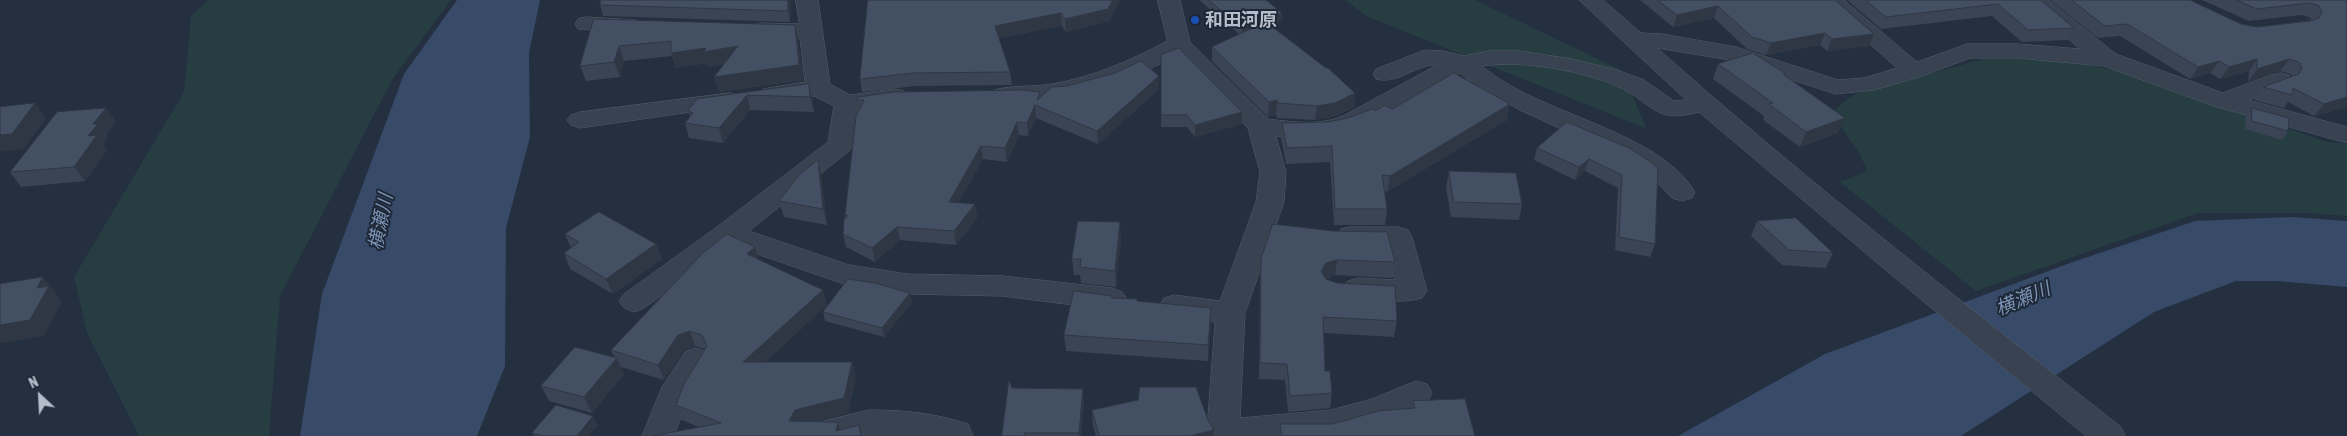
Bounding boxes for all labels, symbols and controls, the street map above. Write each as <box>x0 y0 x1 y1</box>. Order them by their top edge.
place label: 和田河原 <box>1205 9 1277 31</box>
marker: 和田河原 <box>1189 14 1201 26</box>
water label: 横瀬川 <box>364 192 398 252</box>
water label: 横瀬川 <box>1992 277 2054 321</box>
north arrow <box>15 371 65 421</box>
text: N <box>27 373 41 391</box>

